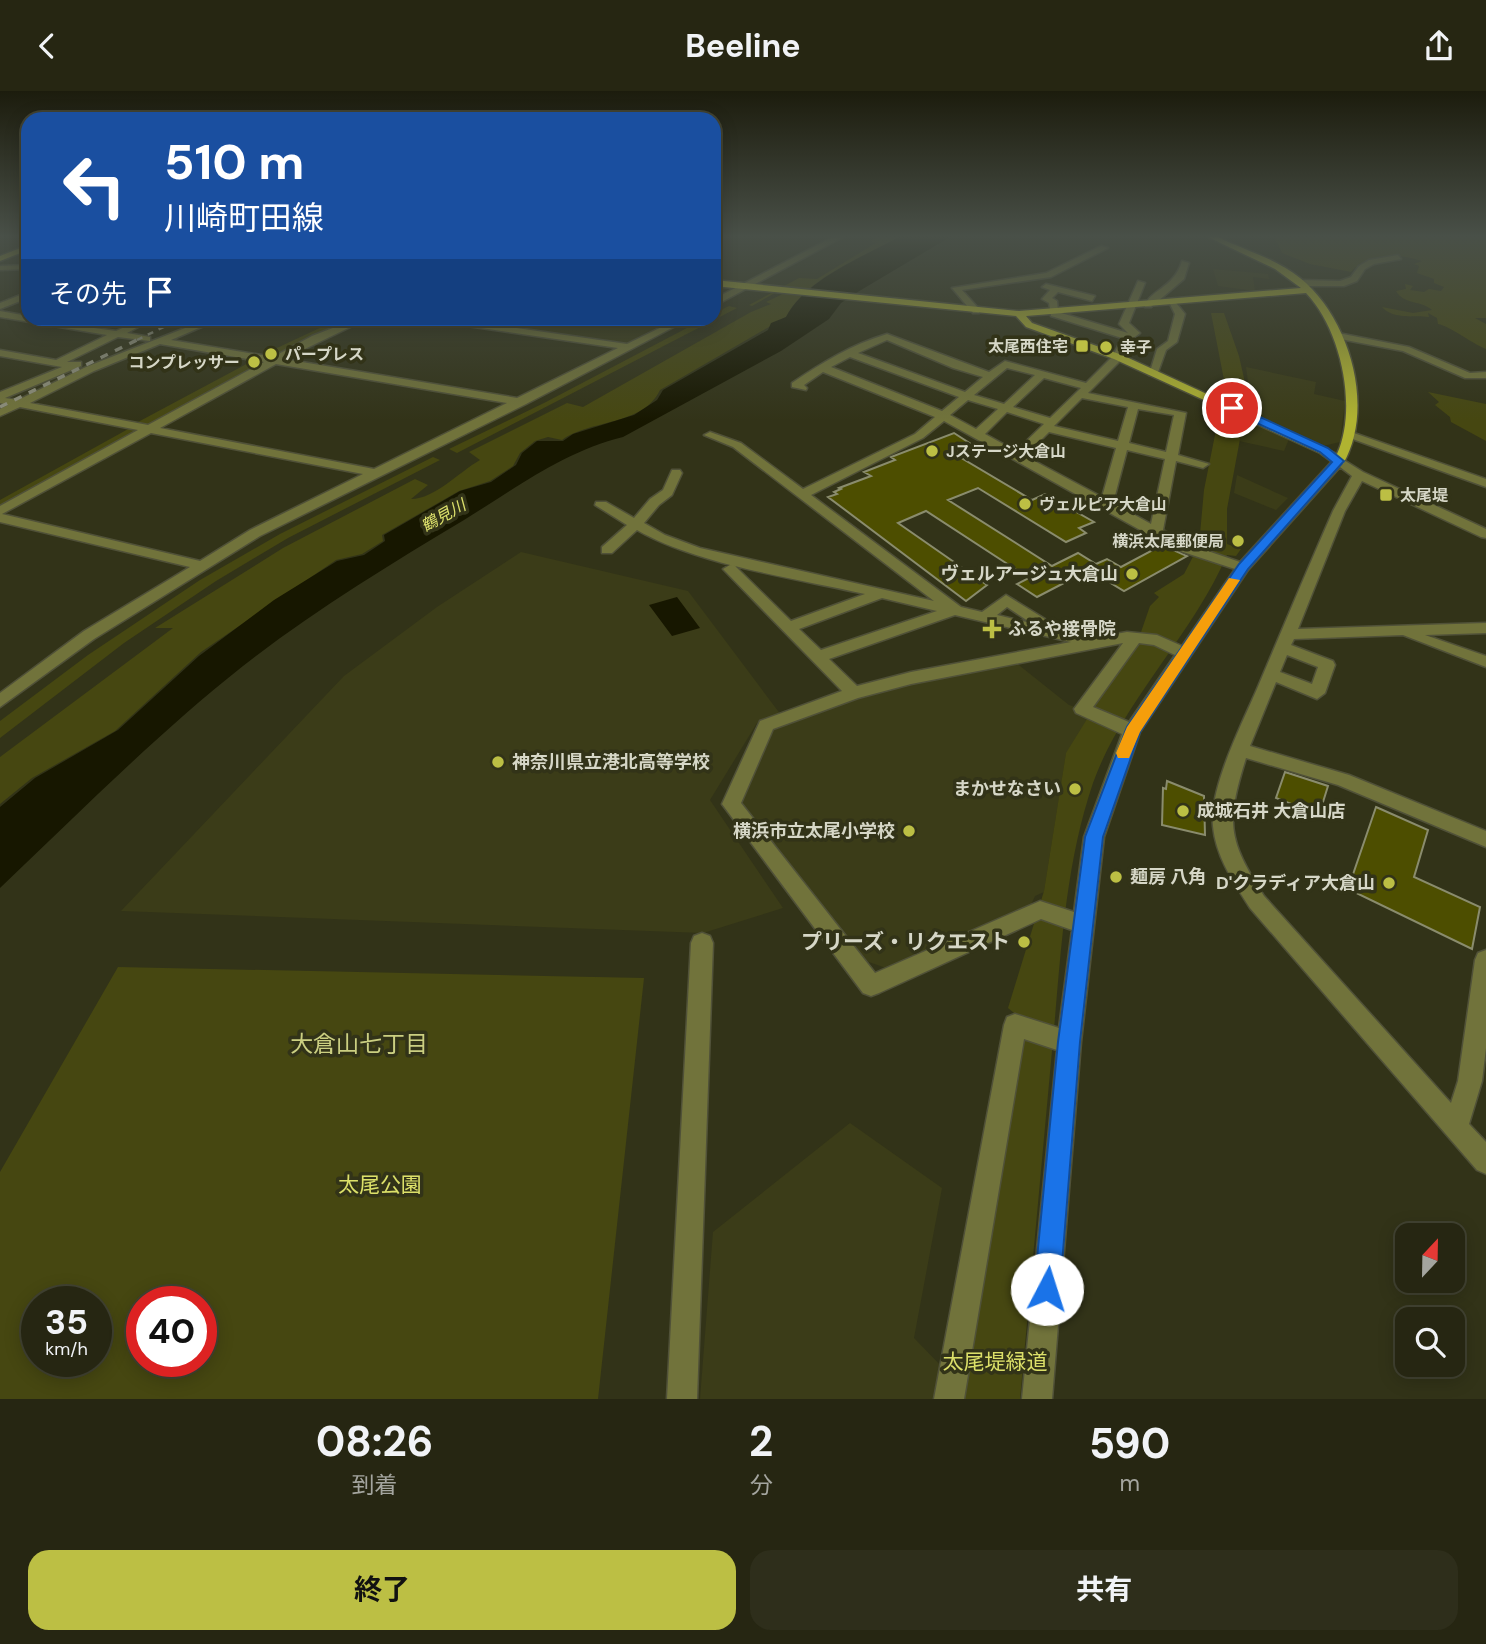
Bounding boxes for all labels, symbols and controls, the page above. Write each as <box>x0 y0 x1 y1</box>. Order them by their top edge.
text: Beeline <box>685 25 801 67</box>
icon: back <box>28 27 66 65</box>
icon: share <box>1420 27 1458 65</box>
text: 510 m <box>164 130 304 194</box>
icon: left <box>49 140 140 231</box>
text: 川崎町田線 <box>164 197 324 239</box>
icon: arrive <box>141 273 179 311</box>
text: その先 <box>49 277 127 311</box>
place label: 太尾西住宅 <box>988 336 1068 357</box>
place label: 幸子 <box>1120 337 1152 358</box>
marker: 太尾西住宅 <box>1074 338 1090 354</box>
marker: 幸子 <box>1098 339 1114 355</box>
place label: パープレス <box>285 344 364 365</box>
marker: パープレス <box>263 346 279 362</box>
place label: コンプレッサー <box>128 352 240 373</box>
marker: コンプレッサー <box>246 354 262 370</box>
pin <box>1202 378 1262 438</box>
icon: arrive <box>1213 389 1251 427</box>
place label: Jステージ大倉山 <box>946 441 1066 462</box>
marker: Jステージ大倉山 <box>924 443 940 459</box>
place label: 太尾堤 <box>1400 485 1448 506</box>
marker: 太尾堤 <box>1378 487 1394 503</box>
water label: 鶴見川 <box>417 494 471 536</box>
place label: ヴェルピア大倉山 <box>1039 494 1167 515</box>
marker: ヴェルピア大倉山 <box>1017 496 1033 512</box>
place label: 横浜太尾郵便局 <box>1112 531 1224 552</box>
marker: 横浜太尾郵便局 <box>1230 533 1246 549</box>
place label: ヴェルアージュ大倉山 <box>941 562 1118 586</box>
marker: ヴェルアージュ大倉山 <box>1124 566 1140 582</box>
place label: ふるや接骨院 <box>1008 617 1116 641</box>
marker: ふるや接骨院 <box>982 619 1002 639</box>
place label: 神奈川県立港北高等学校 <box>512 750 710 774</box>
marker: 神奈川県立港北高等学校 <box>490 754 506 770</box>
place label: まかせなさい <box>953 777 1061 801</box>
marker: まかせなさい <box>1067 781 1083 797</box>
place label: 成城石井 大倉山店 <box>1197 799 1345 823</box>
marker: 成城石井 大倉山店 <box>1175 803 1191 819</box>
place label: 横浜市立太尾小学校 <box>733 819 895 843</box>
marker: 横浜市立太尾小学校 <box>901 823 917 839</box>
place label: 麺房 八角 <box>1130 865 1206 889</box>
marker: 麺房 八角 <box>1108 869 1124 885</box>
place label: D'クラディア大倉山 <box>1216 871 1375 895</box>
marker: D'クラディア大倉山 <box>1381 875 1397 891</box>
place label: プリーズ・リクエスト <box>801 928 1010 956</box>
marker: プリーズ・リクエスト <box>1016 934 1032 950</box>
district label: 大倉山七丁目 <box>290 1029 428 1059</box>
park label: 太尾公園 <box>338 1171 422 1199</box>
north arrow <box>1395 1223 1465 1293</box>
map controls <box>1395 1223 1465 1377</box>
position arrow <box>1010 1252 1084 1326</box>
speed limit sign: 40 <box>126 1286 217 1377</box>
text: 35 <box>45 1299 88 1345</box>
button: search <box>1395 1307 1465 1377</box>
text: km/h <box>45 1337 88 1361</box>
park label: 太尾堤緑道 <box>943 1348 1048 1376</box>
text: 08:26 <box>316 1414 433 1469</box>
text: 2 <box>749 1414 773 1469</box>
text: 590 <box>1089 1416 1170 1471</box>
text: m <box>1119 1468 1140 1498</box>
text: 到着 <box>352 1470 398 1500</box>
text: 分 <box>750 1470 773 1500</box>
button: 終了 <box>28 1550 736 1630</box>
button: 共有 <box>750 1550 1458 1630</box>

